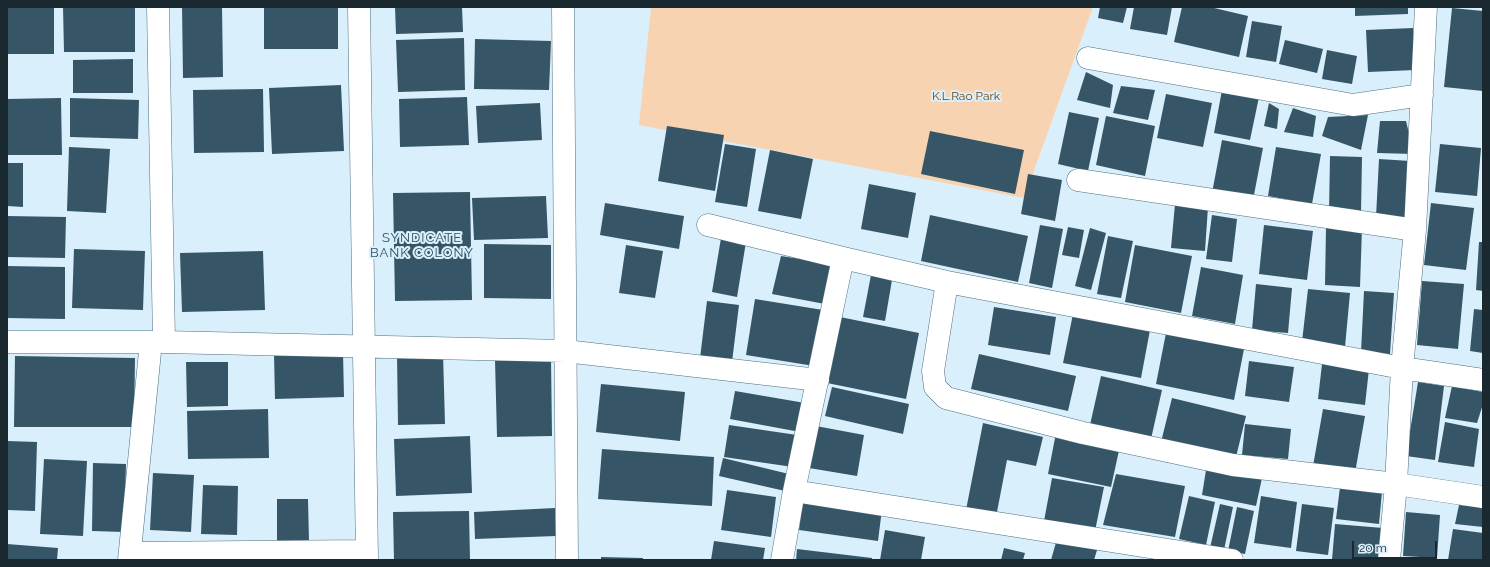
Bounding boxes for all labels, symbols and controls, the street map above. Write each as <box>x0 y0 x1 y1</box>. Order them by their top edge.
park label: K.L.Rao Park <box>932 89 1000 103</box>
district label: SYNDICATE BANK COLONY <box>370 230 474 261</box>
scale bar <box>1354 533 1439 559</box>
text: 20 m <box>1359 541 1387 555</box>

